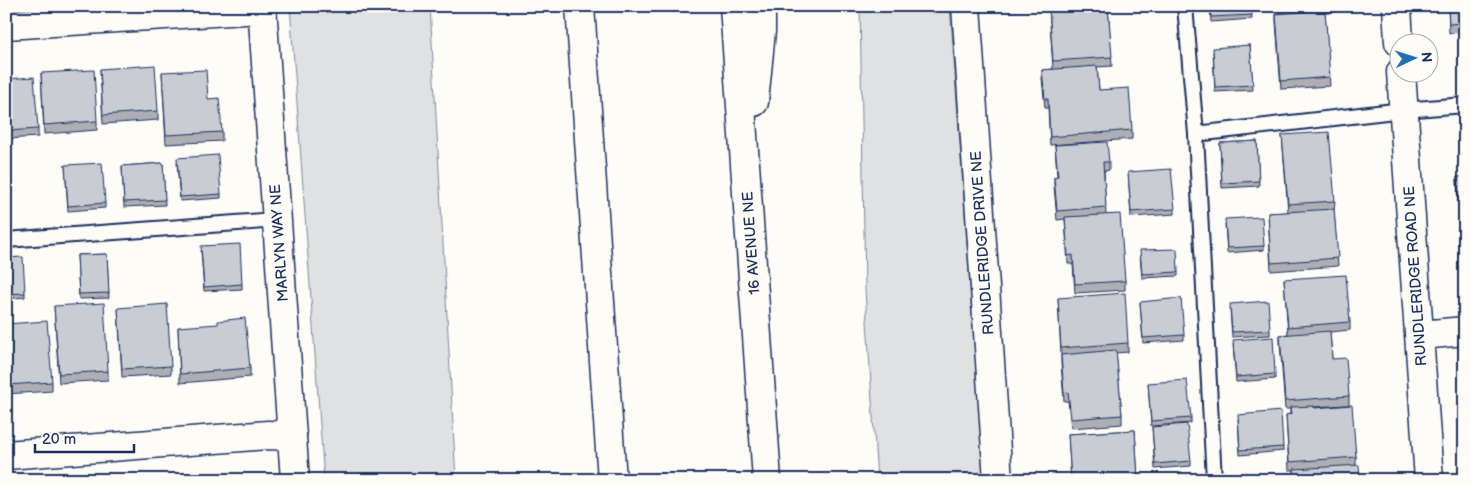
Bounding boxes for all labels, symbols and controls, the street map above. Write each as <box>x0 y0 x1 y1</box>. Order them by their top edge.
north arrow <box>1388 32 1438 82</box>
text: N <box>1418 51 1435 63</box>
street label: RUNDLERIDGE DRIVE NE <box>967 150 998 336</box>
street label: MARLYN WAY NE <box>266 183 293 302</box>
street label: RUNDLERIDGE ROAD NE <box>1400 185 1431 367</box>
street label: 16 AVENUE NE <box>738 191 765 295</box>
scale bar <box>35 421 134 453</box>
text: 20 m <box>42 430 76 449</box>

